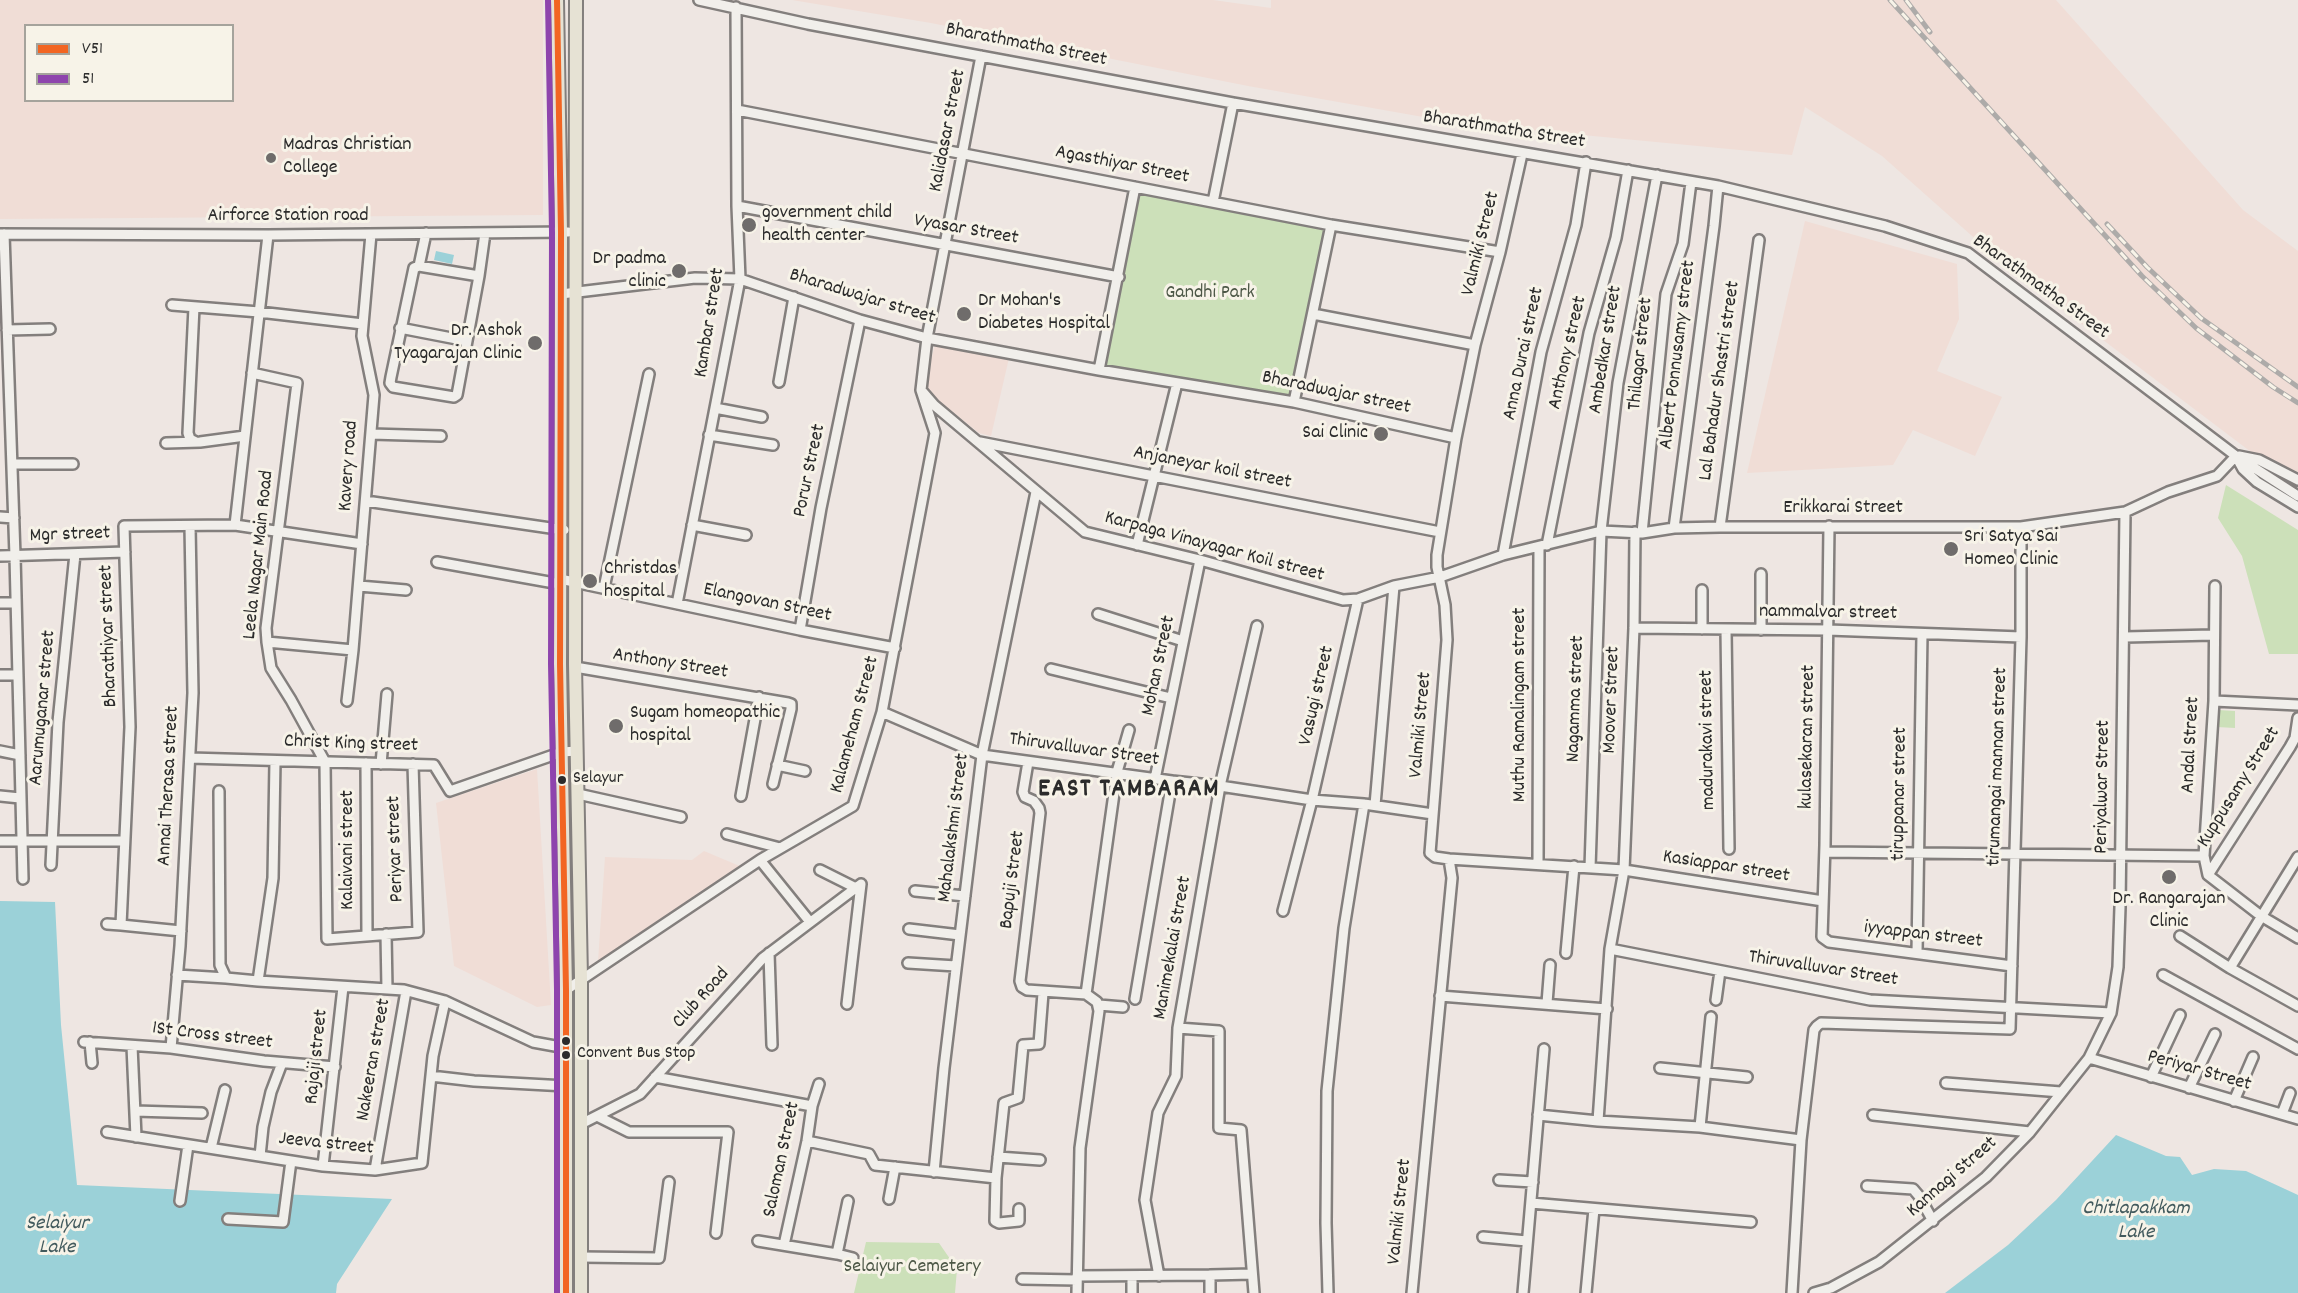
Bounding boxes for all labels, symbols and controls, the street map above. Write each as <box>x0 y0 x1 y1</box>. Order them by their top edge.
street label: Bharathmatha Street <box>943 19 1109 73</box>
legend <box>24 24 234 102</box>
text: V51 <box>82 37 103 62</box>
text: 51 <box>82 67 94 92</box>
street label: Kalidasar Street <box>925 68 973 194</box>
street label: Bharathmatha Street <box>1421 106 1587 156</box>
place label: Madras Christian College <box>283 134 411 181</box>
street label: Agasthiyar Street <box>1053 141 1191 191</box>
marker: Madras Christian College <box>264 151 278 165</box>
street label: Valmiki Street <box>1458 190 1506 298</box>
place label: government child health center <box>762 202 892 249</box>
street label: Airforce Station road <box>207 205 369 229</box>
street label: Vyasar Street <box>912 210 1020 252</box>
marker: government child health center <box>740 216 758 234</box>
street label: Bharathmatha Street <box>1967 230 2113 346</box>
place label: Dr padma clinic <box>593 248 666 295</box>
street label: Albert Ponnusamy street <box>1656 259 1702 451</box>
marker: Dr padma clinic <box>670 262 688 280</box>
street label: Bharadwajar street <box>786 264 938 332</box>
street label: Kambar street <box>690 267 732 379</box>
street label: Lal Bahadur Shastri street <box>1695 280 1747 482</box>
park label: Gandhi Park <box>1165 282 1255 306</box>
street label: Ambedkar street <box>1585 284 1629 416</box>
street label: Anna Durai street <box>1499 285 1551 423</box>
place label: Dr Mohan's Diabetes Hospital <box>978 290 1110 337</box>
street label: Anthony street <box>1544 294 1594 412</box>
street label: Thilagar street <box>1624 296 1660 412</box>
marker: Dr Mohan's Diabetes Hospital <box>955 305 973 323</box>
place label: Dr. Ashok Tyagarajan Clinic <box>394 320 522 367</box>
marker: Dr. Ashok Tyagarajan Clinic <box>526 334 544 352</box>
street label: Bharadwajar street <box>1260 367 1412 421</box>
street label: Kavery road <box>335 420 365 512</box>
street label: Porur Street <box>789 422 833 520</box>
place label: Sai Clinic <box>1302 422 1368 446</box>
marker: Sai Clinic <box>1372 425 1390 443</box>
street label: Anjaneyar koil street <box>1131 442 1293 496</box>
street label: Leela Nagar Main Road <box>239 469 281 641</box>
street label: Erikkarai Street <box>1783 497 1903 521</box>
street label: Karpaga Vinayagar Koil street <box>1102 507 1326 589</box>
street label: Mgr street <box>29 523 111 549</box>
place label: Sri Satya Sai Homeo Clinic <box>1964 526 2058 573</box>
marker: Sri Satya Sai Homeo Clinic <box>1942 540 1960 558</box>
place label: Christdas hospital <box>604 558 677 605</box>
street label: Bharathiyar street <box>96 564 124 708</box>
marker: Christdas hospital <box>581 572 599 590</box>
street label: Elangovan Street <box>701 579 833 629</box>
street label: nammalvar street <box>1759 601 1897 627</box>
street label: Muthu Ramalingam street <box>1509 608 1533 802</box>
street label: Mohan Street <box>1138 614 1182 718</box>
street label: Aarumuganar street <box>25 629 63 787</box>
street label: Nagamma street <box>1563 635 1591 763</box>
street label: Anthony Street <box>611 644 729 686</box>
street label: Vasugi street <box>1295 644 1341 748</box>
street label: Moover Street <box>1599 646 1627 754</box>
street label: Kalameham Street <box>826 654 886 796</box>
street label: kulasekaran street <box>1796 665 1822 809</box>
street label: tirumangai mannan street <box>1984 667 2014 867</box>
street label: madurakavi street <box>1696 670 1722 810</box>
street label: Valmiki Street <box>1405 671 1439 779</box>
street label: Andal Street <box>2177 696 2207 794</box>
place label: Sugam homeopathic hospital <box>630 702 780 749</box>
street label: Annai Therasa street <box>154 705 186 867</box>
marker: Sugam homeopathic hospital <box>607 717 625 735</box>
street label: Periyalwar Street <box>2091 720 2117 854</box>
street label: Kuppusamy Street <box>2193 723 2287 853</box>
street label: tiruppanar street <box>1888 727 1914 861</box>
street label: Thiruvalluvar Street <box>1008 729 1160 773</box>
street label: Christ King street <box>284 731 418 759</box>
street label: Mahalakshmi Street <box>934 752 976 904</box>
place label: Selayur <box>573 769 623 791</box>
marker: Selayur <box>556 774 568 786</box>
district label: EAST TAMBARAM <box>1038 775 1220 807</box>
street label: Kalaivani street <box>337 790 361 910</box>
street label: Periyar street <box>383 795 411 903</box>
street label: Bapuji Street <box>996 830 1032 930</box>
street label: Kasiappar street <box>1661 846 1791 890</box>
marker: Dr. Rangarajan Clinic <box>2160 868 2178 886</box>
street label: Manimekalai Street <box>1150 874 1198 1022</box>
place label: Dr. Rangarajan Clinic <box>2113 888 2225 935</box>
street label: iyyappan street <box>1862 917 1984 955</box>
street label: Thiruvalluvar Street <box>1747 946 1899 994</box>
street label: Club Road <box>668 964 736 1034</box>
street label: Nakeeran street <box>352 997 398 1123</box>
street label: Rajaji street <box>301 1008 335 1106</box>
street label: 1St Cross street <box>150 1018 274 1056</box>
unlabelled marker <box>560 1035 572 1047</box>
place label: Convent Bus Stop <box>577 1044 696 1066</box>
street label: Periyar Street <box>2144 1046 2254 1098</box>
marker: Convent Bus Stop <box>560 1049 572 1061</box>
street label: Saloman Street <box>759 1100 807 1220</box>
street label: Jeeva street <box>277 1128 375 1162</box>
street label: Kannagi Street <box>1903 1132 2003 1224</box>
street label: Valmiki Street <box>1384 1158 1418 1266</box>
water label: Chitlapakkam Lake <box>2082 1197 2190 1247</box>
water label: Selaiyur Lake <box>26 1212 88 1262</box>
park label: Selaiyur Cemetery <box>843 1256 981 1280</box>

